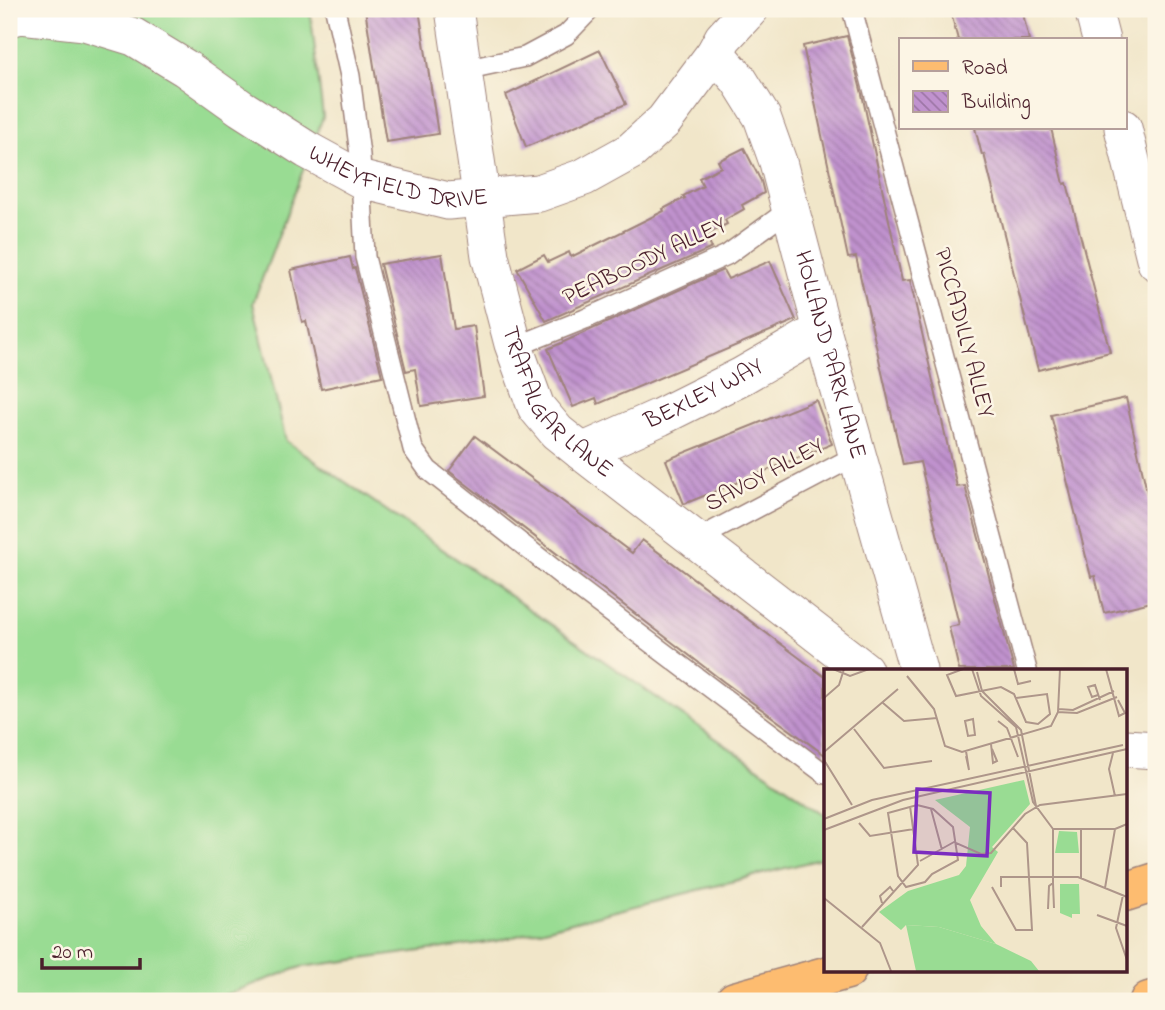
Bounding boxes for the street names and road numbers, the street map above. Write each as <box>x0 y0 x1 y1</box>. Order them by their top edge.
street label: WHEYFIELD DRIVE <box>302 136 489 219</box>
street label: PEABOODY ALLEY <box>557 209 733 315</box>
street label: PICCADILLY ALLEY <box>923 244 1003 422</box>
street label: HOLLAND PARK LANE <box>784 247 875 463</box>
street label: TRAFALGAR LANE <box>492 322 620 487</box>
street label: BEXLEY WAY <box>638 350 770 440</box>
street label: SAVOY ALLEY <box>699 430 831 522</box>

